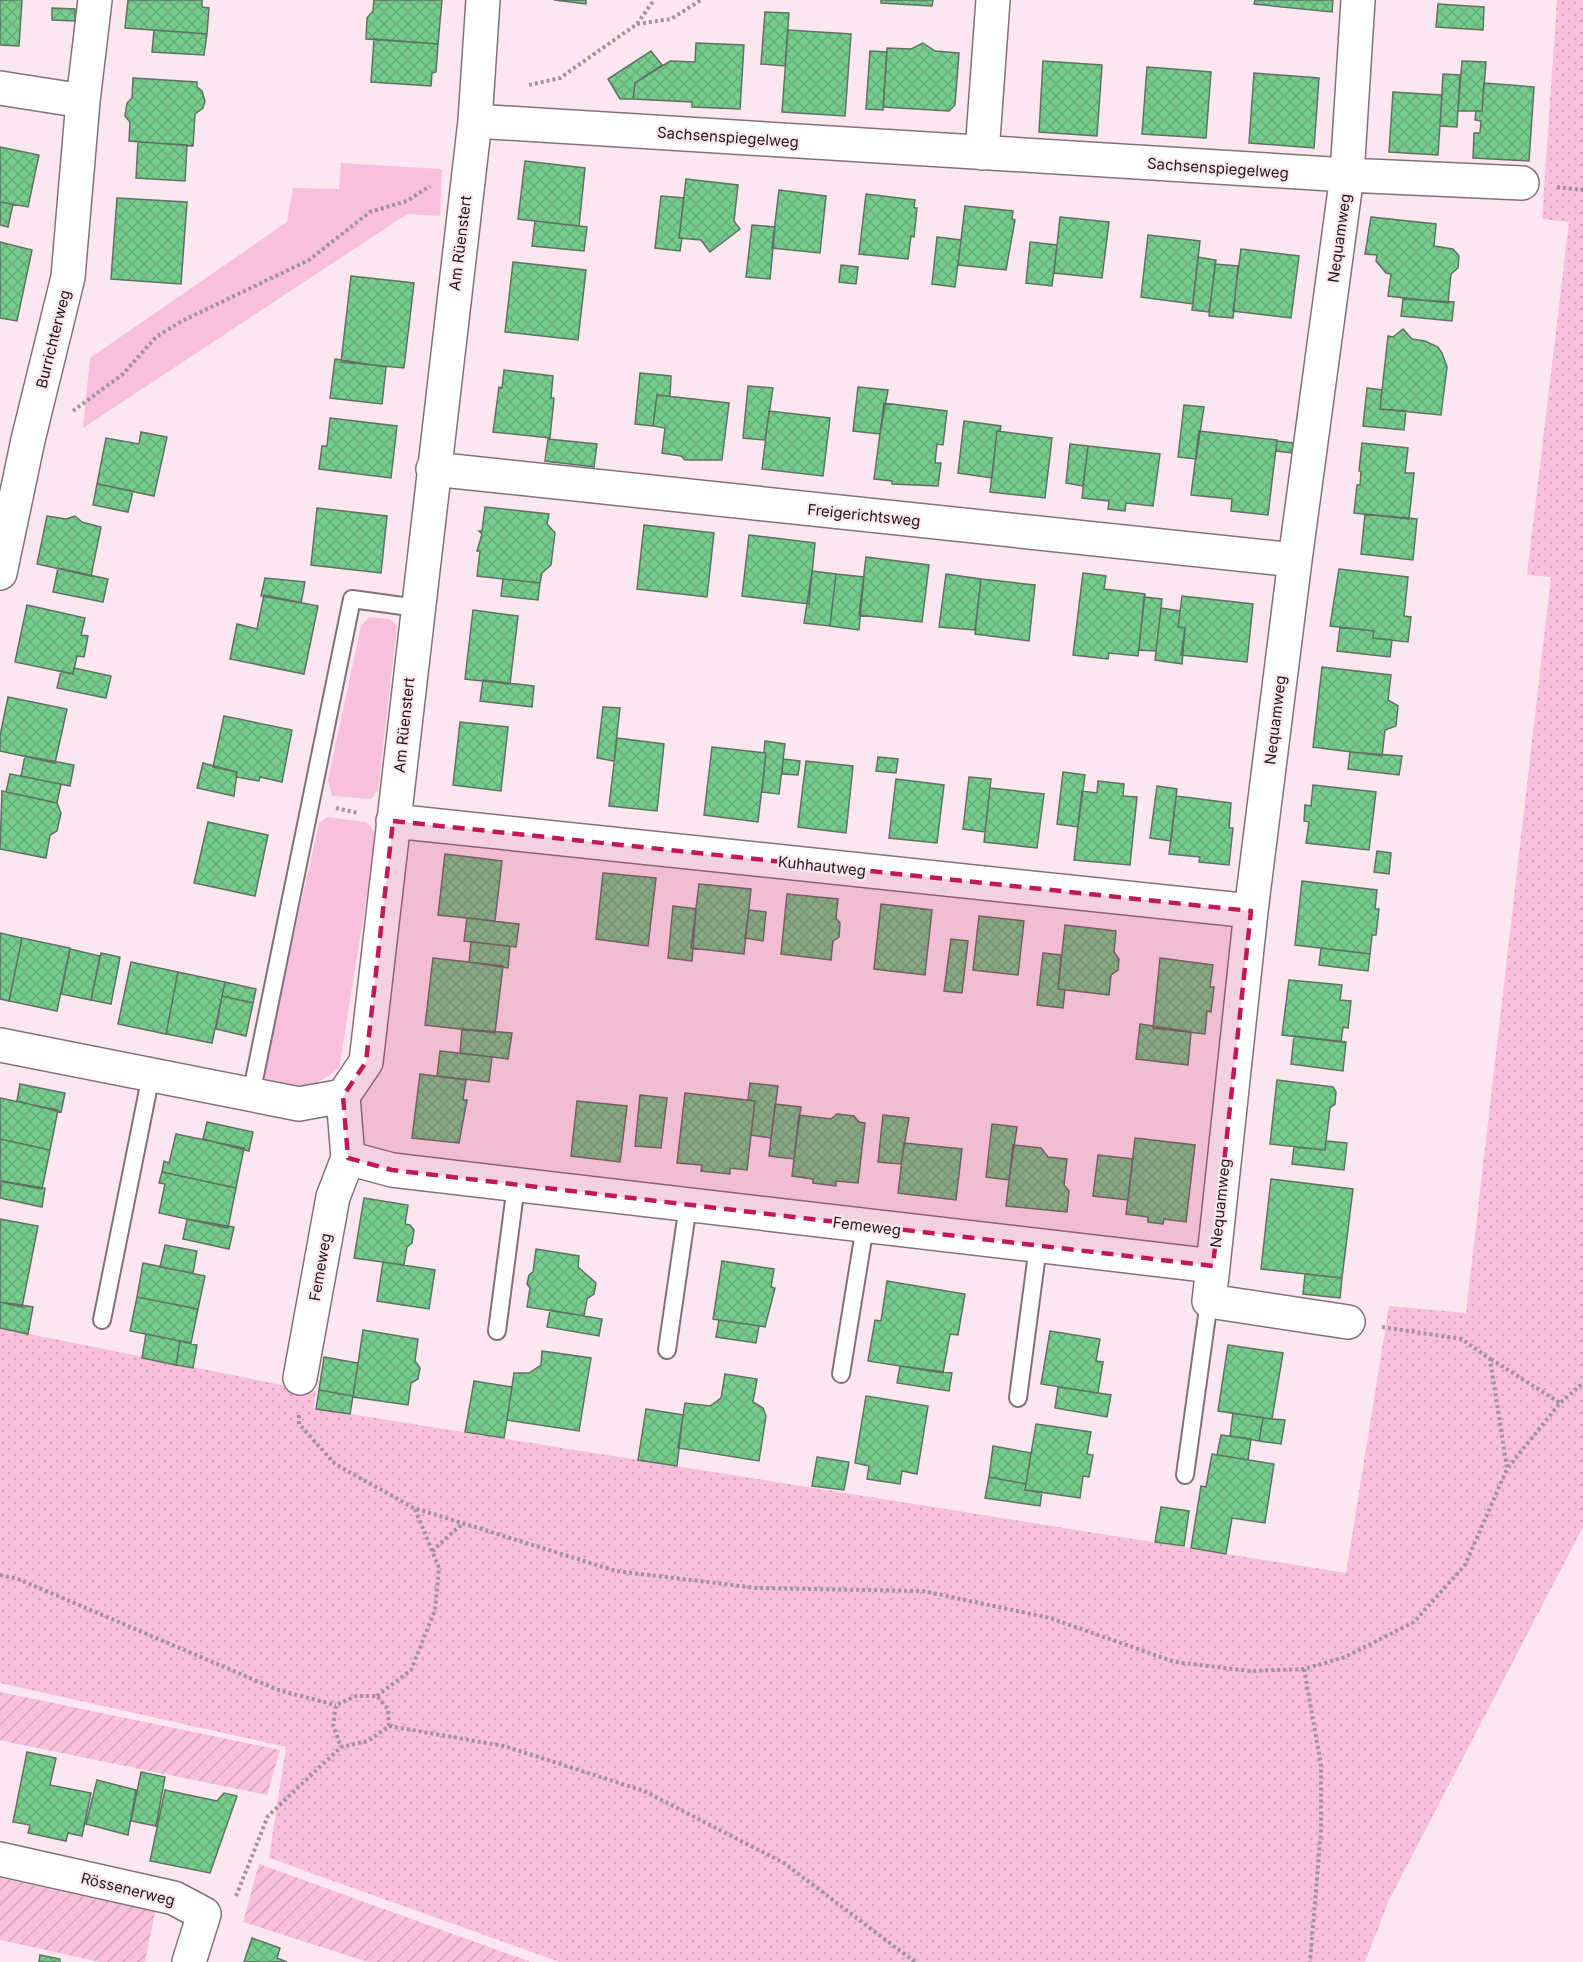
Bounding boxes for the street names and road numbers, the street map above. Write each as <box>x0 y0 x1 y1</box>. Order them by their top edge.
street label: Sachsenspiegelweg <box>656 123 800 151</box>
street label: Sachsenspiegelweg <box>1146 154 1290 182</box>
street label: Nequamweg <box>1323 192 1355 284</box>
street label: Am Rüenstert <box>445 194 475 292</box>
street label: Burrichterweg <box>32 288 74 390</box>
street label: Freigerichtsweg <box>806 500 922 530</box>
street label: Nequamweg <box>1260 674 1290 766</box>
street label: Am Rüenstert <box>390 676 418 774</box>
street label: Kuhhautweg <box>777 852 867 880</box>
street label: Nequamweg <box>1206 1157 1234 1249</box>
street label: Femeweg <box>832 1212 902 1240</box>
street label: Femeweg <box>305 1232 335 1302</box>
street label: Rössenerweg <box>79 1868 177 1910</box>

